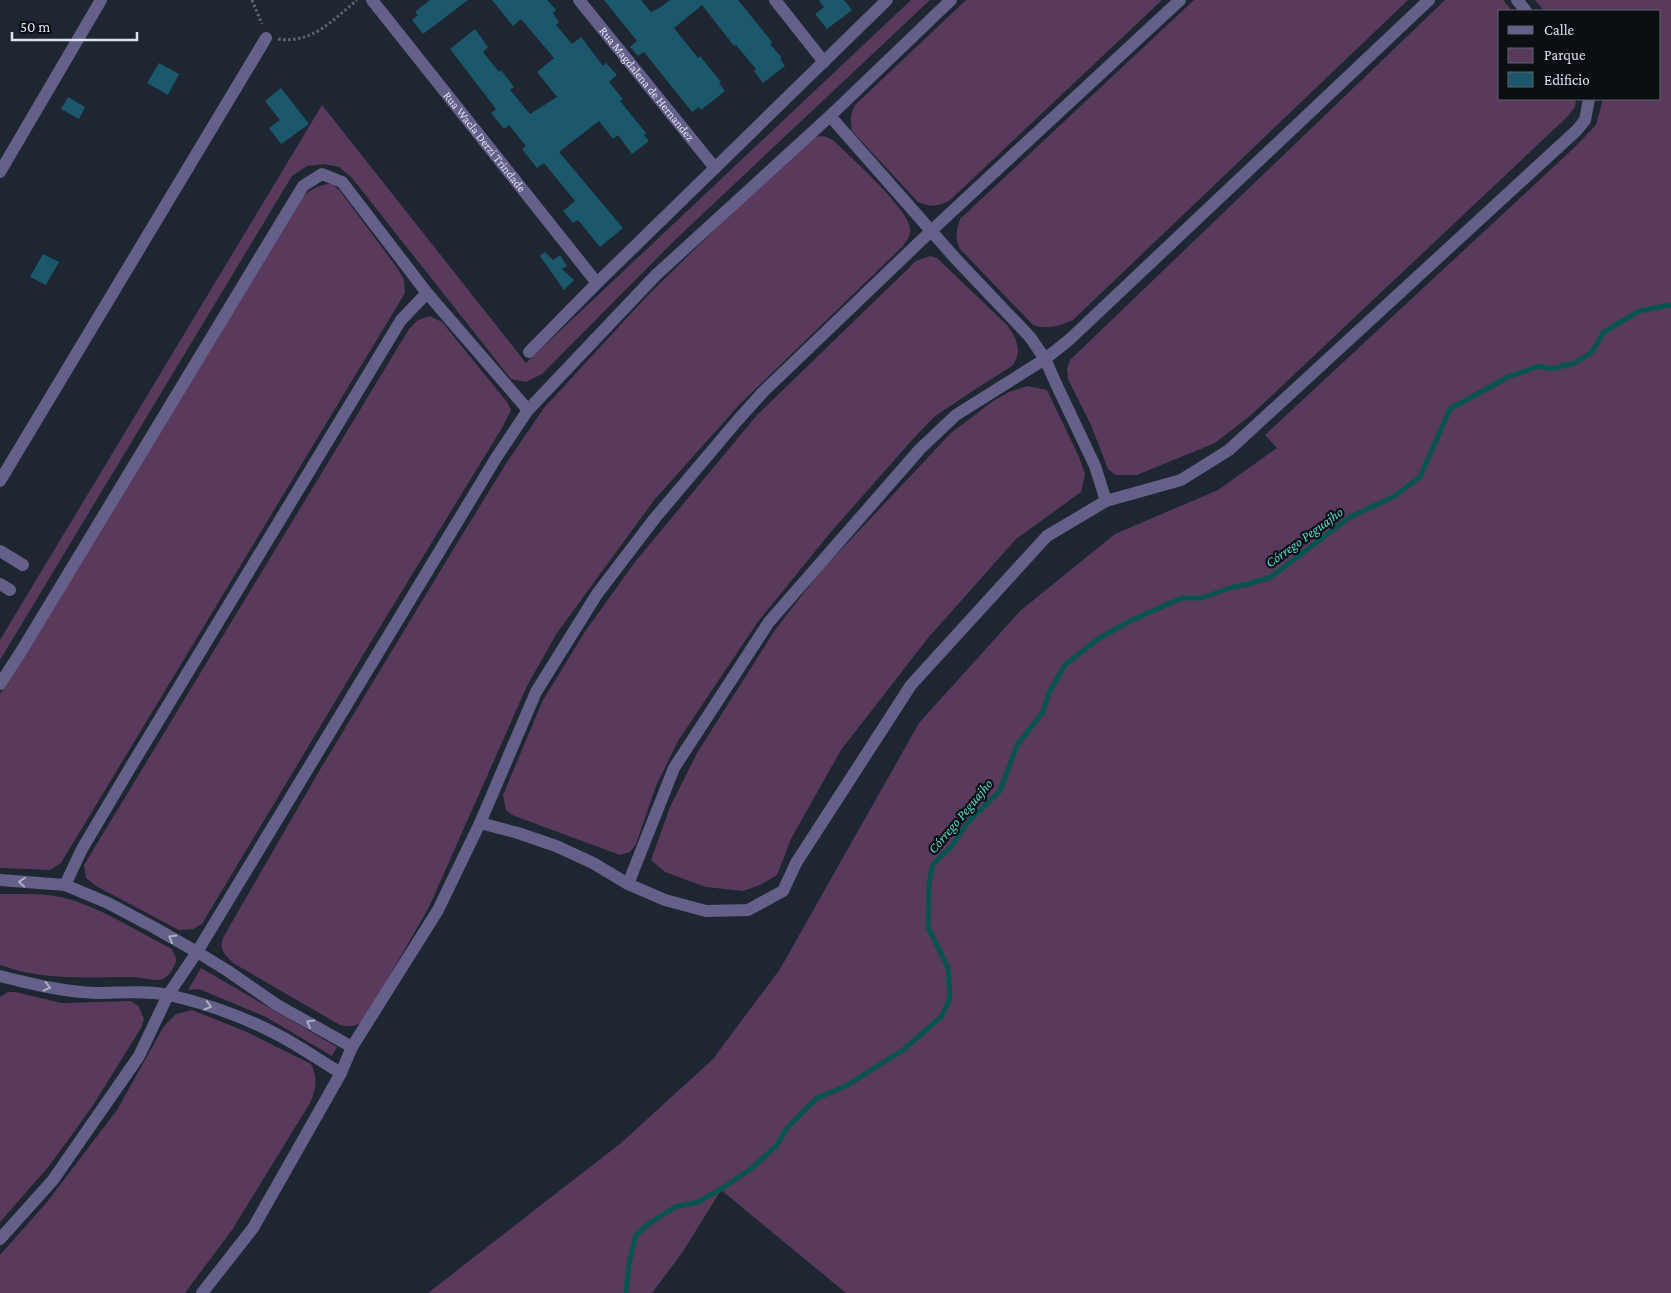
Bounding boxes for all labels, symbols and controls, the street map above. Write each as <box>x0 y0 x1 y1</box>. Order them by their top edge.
scale bar <box>12 10 138 42</box>
legend <box>1498 10 1661 100</box>
text: 50 m <box>20 19 50 35</box>
text: Calle <box>1544 22 1575 38</box>
street label: Rua Magdalena de Hernandez <box>597 24 697 144</box>
text: Parque <box>1544 47 1586 64</box>
text: Edificio <box>1544 72 1590 88</box>
street label: Rua Wacla Derzi Trindade <box>440 89 529 195</box>
water label: Córrego Peguajho <box>1262 504 1346 571</box>
water label: Córrego Peguajho <box>924 776 996 857</box>
one-way arrow <box>18 876 26 887</box>
one-way arrow <box>168 934 177 944</box>
one-way arrow <box>43 981 52 992</box>
one-way arrow <box>203 1000 211 1010</box>
one-way arrow <box>306 1020 315 1030</box>

